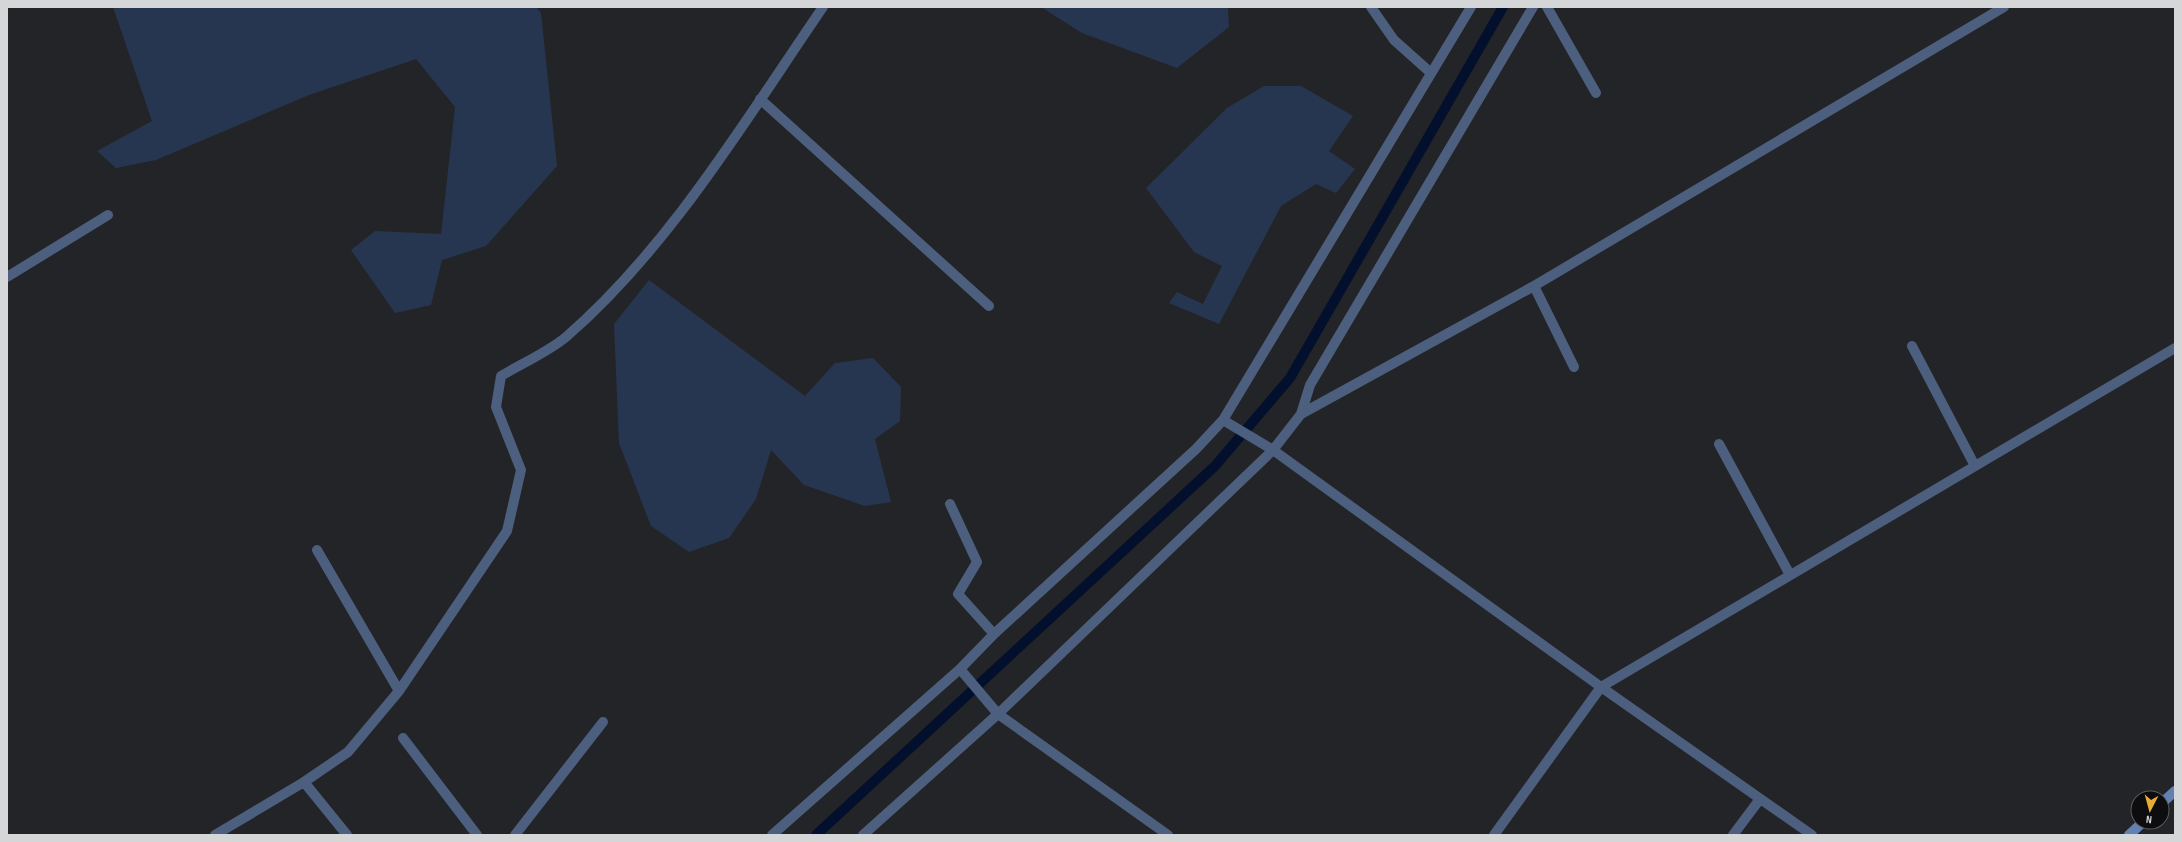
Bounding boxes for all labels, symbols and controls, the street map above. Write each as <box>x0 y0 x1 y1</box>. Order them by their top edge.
north arrow <box>2130 790 2170 830</box>
text: N <box>2145 813 2153 826</box>

